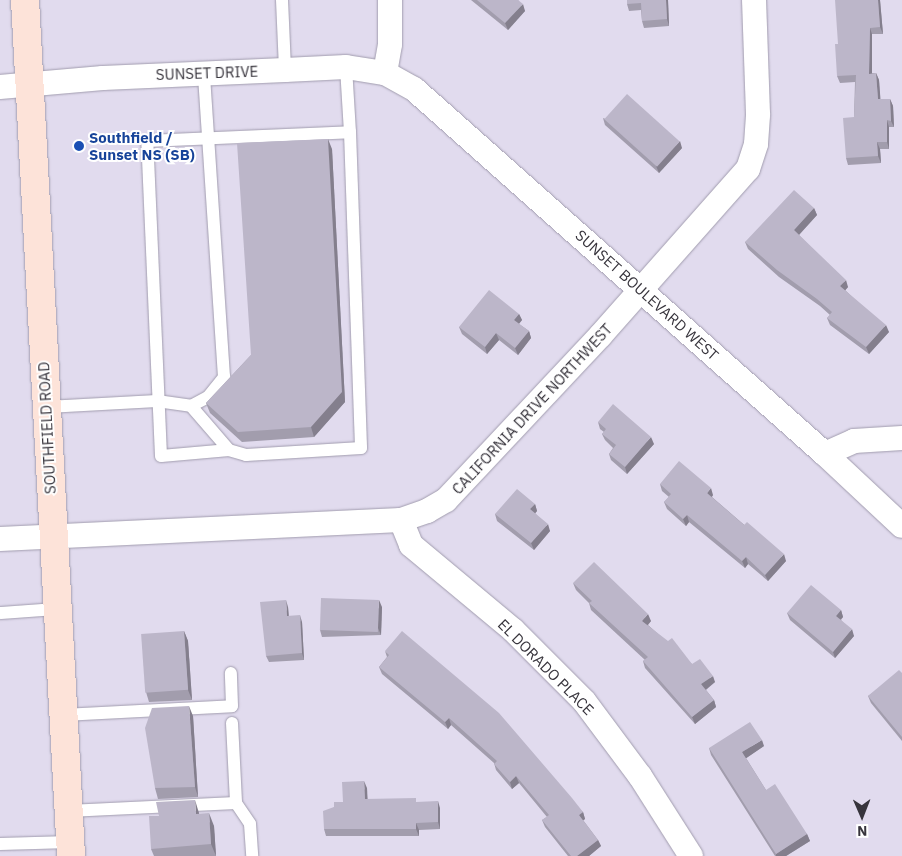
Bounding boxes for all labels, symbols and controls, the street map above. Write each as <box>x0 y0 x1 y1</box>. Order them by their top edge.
street label: SUNSET DRIVE <box>155 62 259 84</box>
place label: Southfield / Sunset NS (SB) <box>89 128 195 163</box>
marker: Southfield / Sunset NS (SB) <box>73 140 85 152</box>
street label: SUNSET BOULEVARD WEST <box>572 226 722 364</box>
street label: CALIFORNIA DRIVE NORTHWEST <box>448 320 616 498</box>
street label: SOUTHFIELD ROAD <box>35 361 59 495</box>
street label: EL DORADO PLACE <box>494 615 598 719</box>
north arrow <box>837 791 887 841</box>
text: N <box>857 822 867 840</box>

